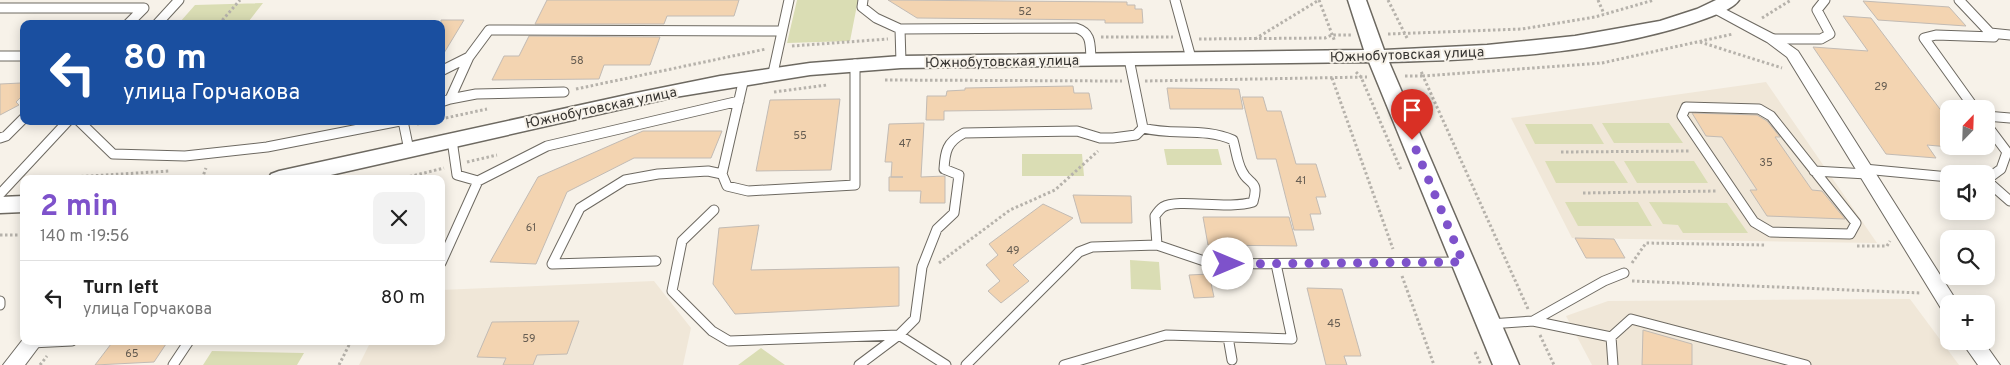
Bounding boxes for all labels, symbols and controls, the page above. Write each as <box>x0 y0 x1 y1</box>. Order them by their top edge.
house number: 52 <box>1018 5 1032 19</box>
text: 80 m <box>123 37 207 81</box>
icon: left <box>40 40 105 105</box>
street label: Южнобутовская улица <box>1330 44 1484 67</box>
street label: Южнобутовская улица <box>925 53 1079 72</box>
house number: 58 <box>570 54 584 68</box>
text: улица Горчакова <box>123 80 300 107</box>
house number: 29 <box>1874 80 1888 94</box>
street label: Южнобутовская улица <box>524 84 679 133</box>
pin <box>1391 89 1433 140</box>
icon: arrive <box>1398 96 1426 124</box>
north arrow <box>1940 100 1995 155</box>
map controls <box>1940 100 1995 350</box>
house number: 55 <box>793 129 807 143</box>
house number: 47 <box>899 137 911 151</box>
house number: 35 <box>1759 156 1773 170</box>
button: sound <box>1940 165 1995 220</box>
house number: 41 <box>1296 174 1306 188</box>
text: 2 min <box>40 189 118 226</box>
button: close <box>373 192 425 244</box>
house number: 61 <box>526 221 536 235</box>
text: 140 m · 19:56 <box>40 227 129 247</box>
button: search <box>1940 230 1995 285</box>
position arrow <box>1201 237 1253 289</box>
house number: 49 <box>1006 244 1020 258</box>
text: Turn left <box>83 276 159 300</box>
icon: left <box>40 284 68 312</box>
text: 80 m <box>381 286 425 310</box>
button: + <box>1940 295 1995 350</box>
text: улица Горчакова <box>83 300 212 320</box>
house number: 45 <box>1327 317 1341 331</box>
house number: 59 <box>522 332 536 346</box>
house number: 65 <box>125 347 139 361</box>

